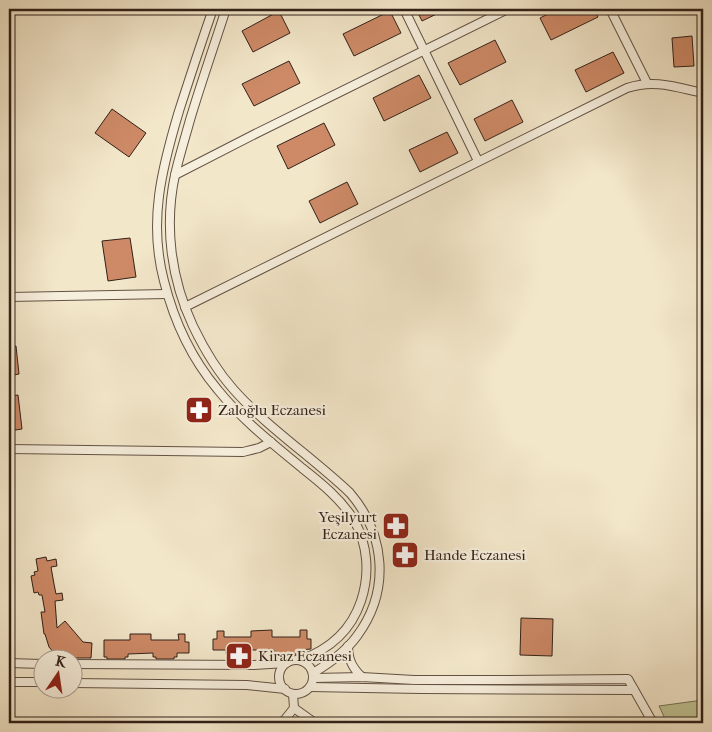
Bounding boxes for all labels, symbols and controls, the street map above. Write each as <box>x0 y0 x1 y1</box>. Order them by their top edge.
pharmacy icon: Zaloğlu Eczanesi <box>184 395 214 425</box>
place label: Zaloğlu Eczanesi <box>218 401 326 419</box>
place label: Yeşilyurt Eczanesi <box>318 508 378 543</box>
pharmacy icon: Yeşilyurt Eczanesi <box>381 511 411 541</box>
pharmacy icon: Hande Eczanesi <box>390 540 420 570</box>
place label: Hande Eczanesi <box>424 546 526 564</box>
pharmacy icon: Kiraz Eczanesi <box>224 641 254 671</box>
place label: Kiraz Eczanesi <box>258 647 352 665</box>
north arrow <box>32 650 82 700</box>
text: K <box>54 652 68 671</box>

